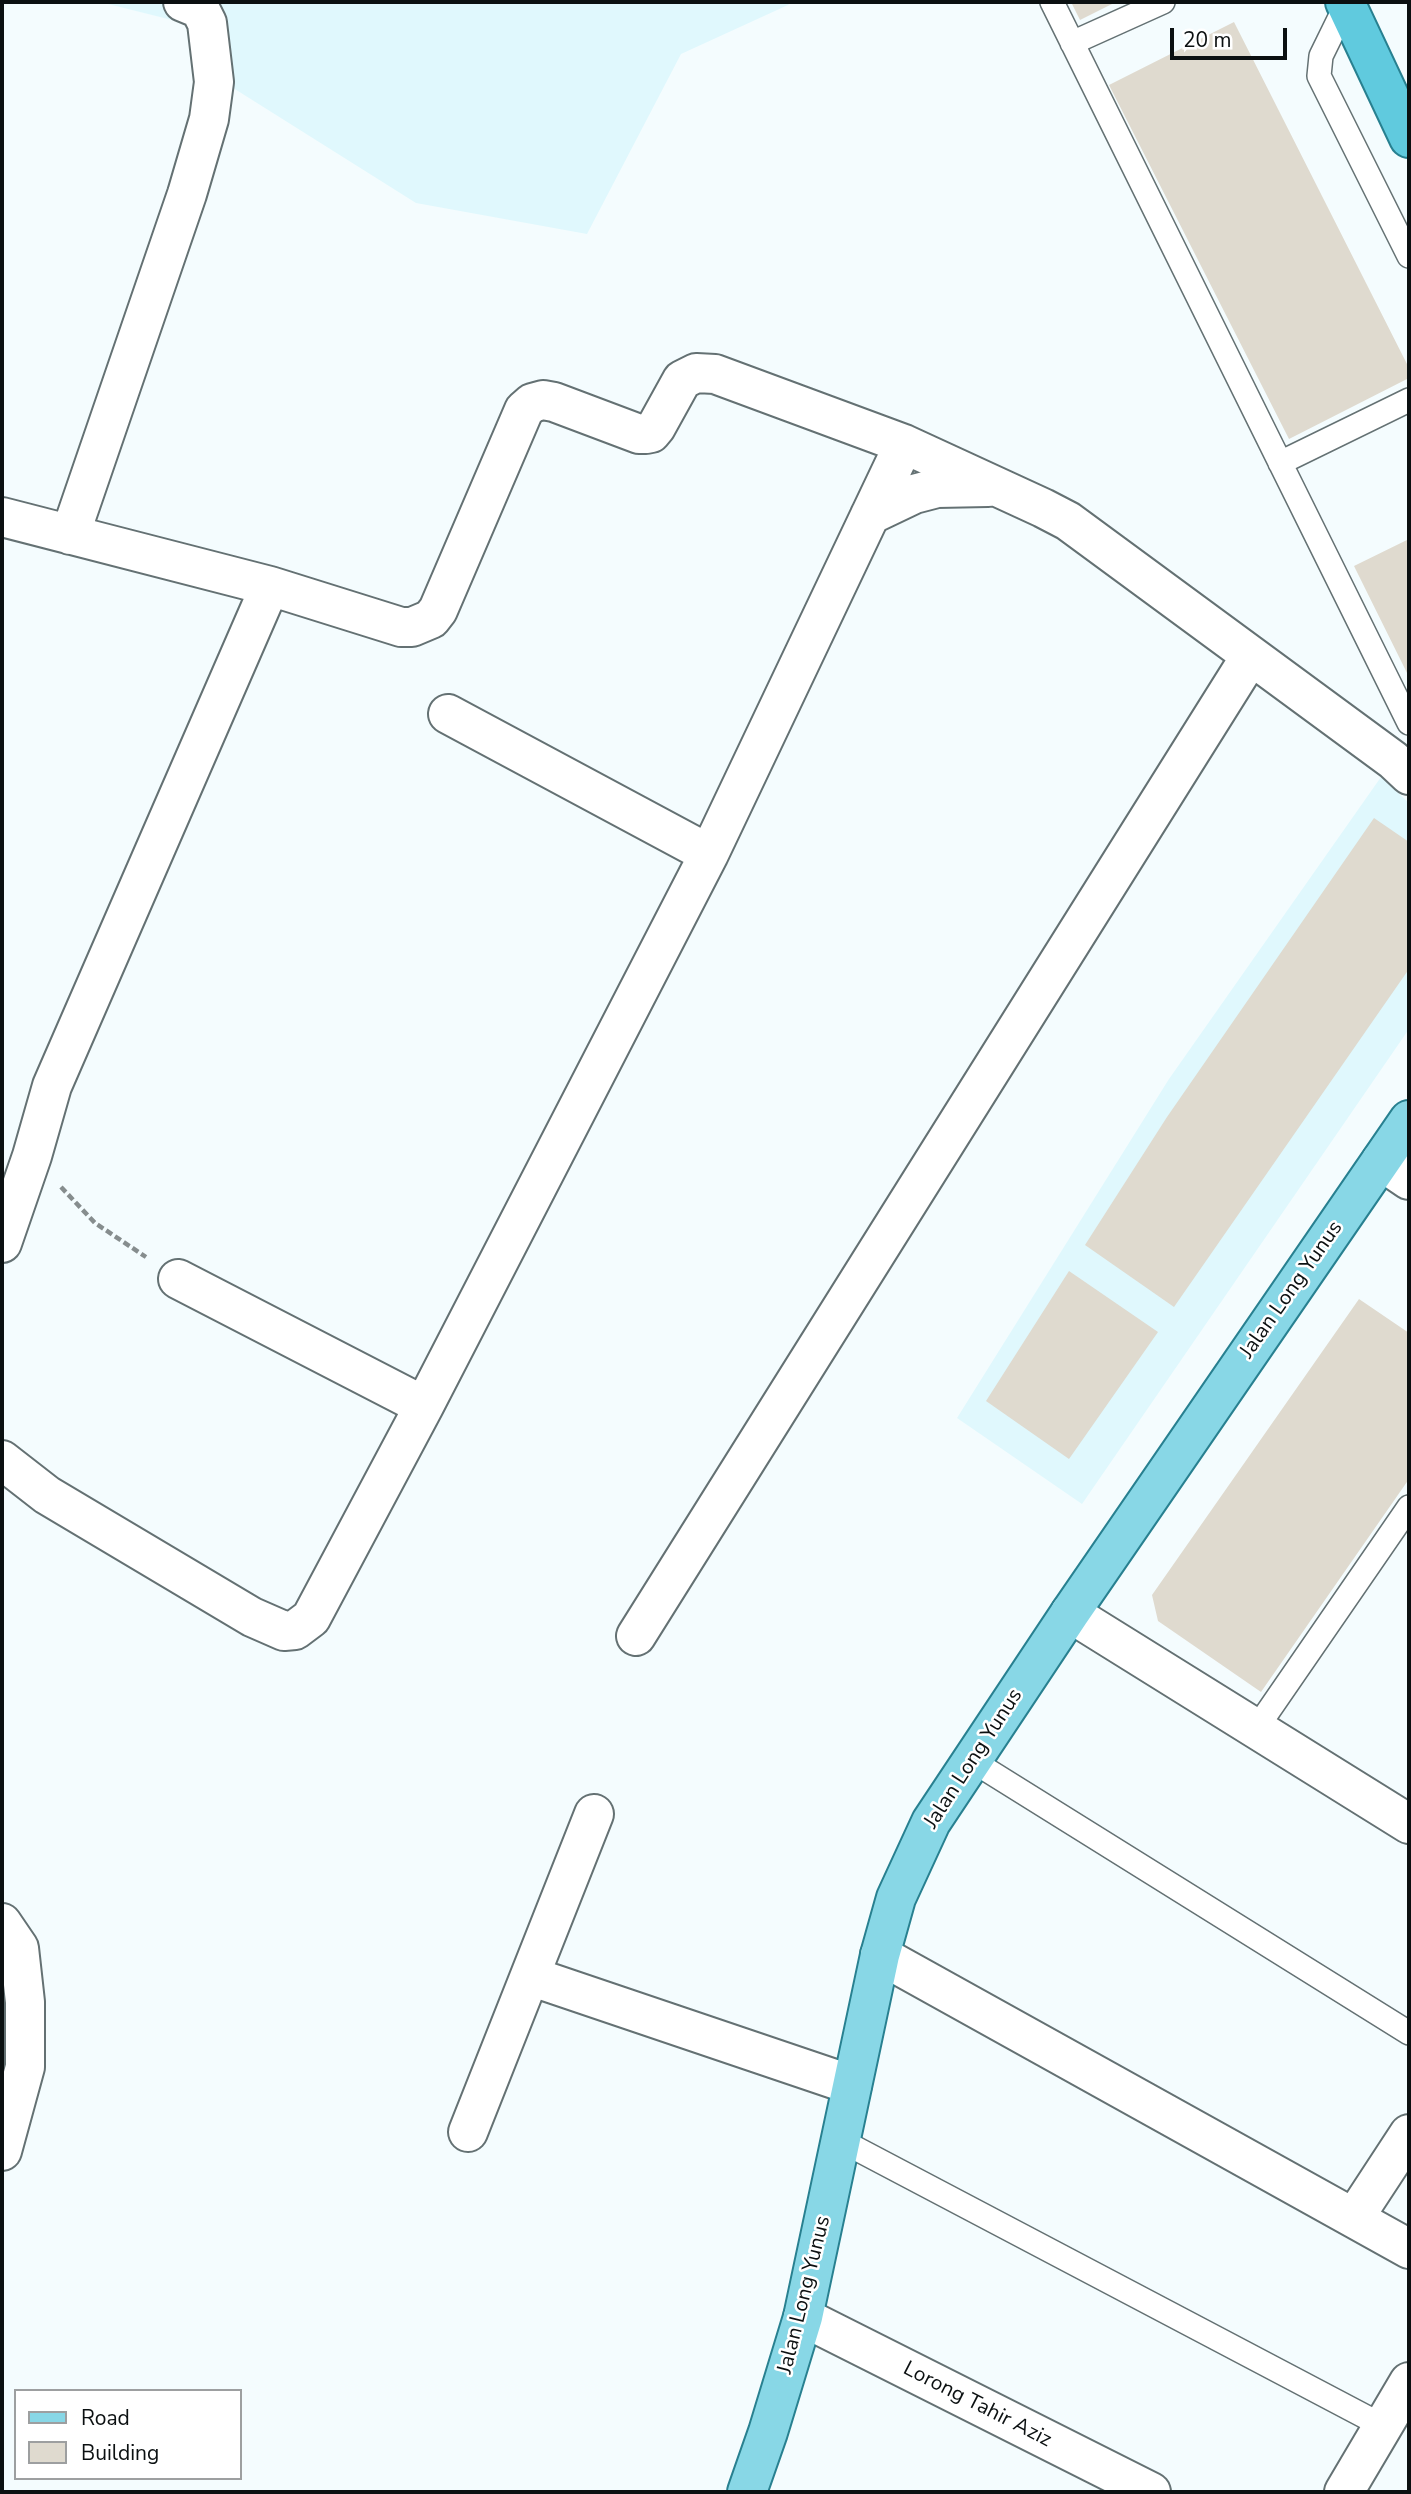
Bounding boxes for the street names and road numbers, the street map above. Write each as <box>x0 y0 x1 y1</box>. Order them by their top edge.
street label: Jalan Long Yunus <box>1235 1217 1349 1363</box>
street label: Jalan Long Yunus <box>919 1684 1029 1834</box>
street label: Jalan Long Yunus <box>773 2213 837 2377</box>
street label: Lorong Tahir Aziz <box>899 2357 1055 2453</box>

